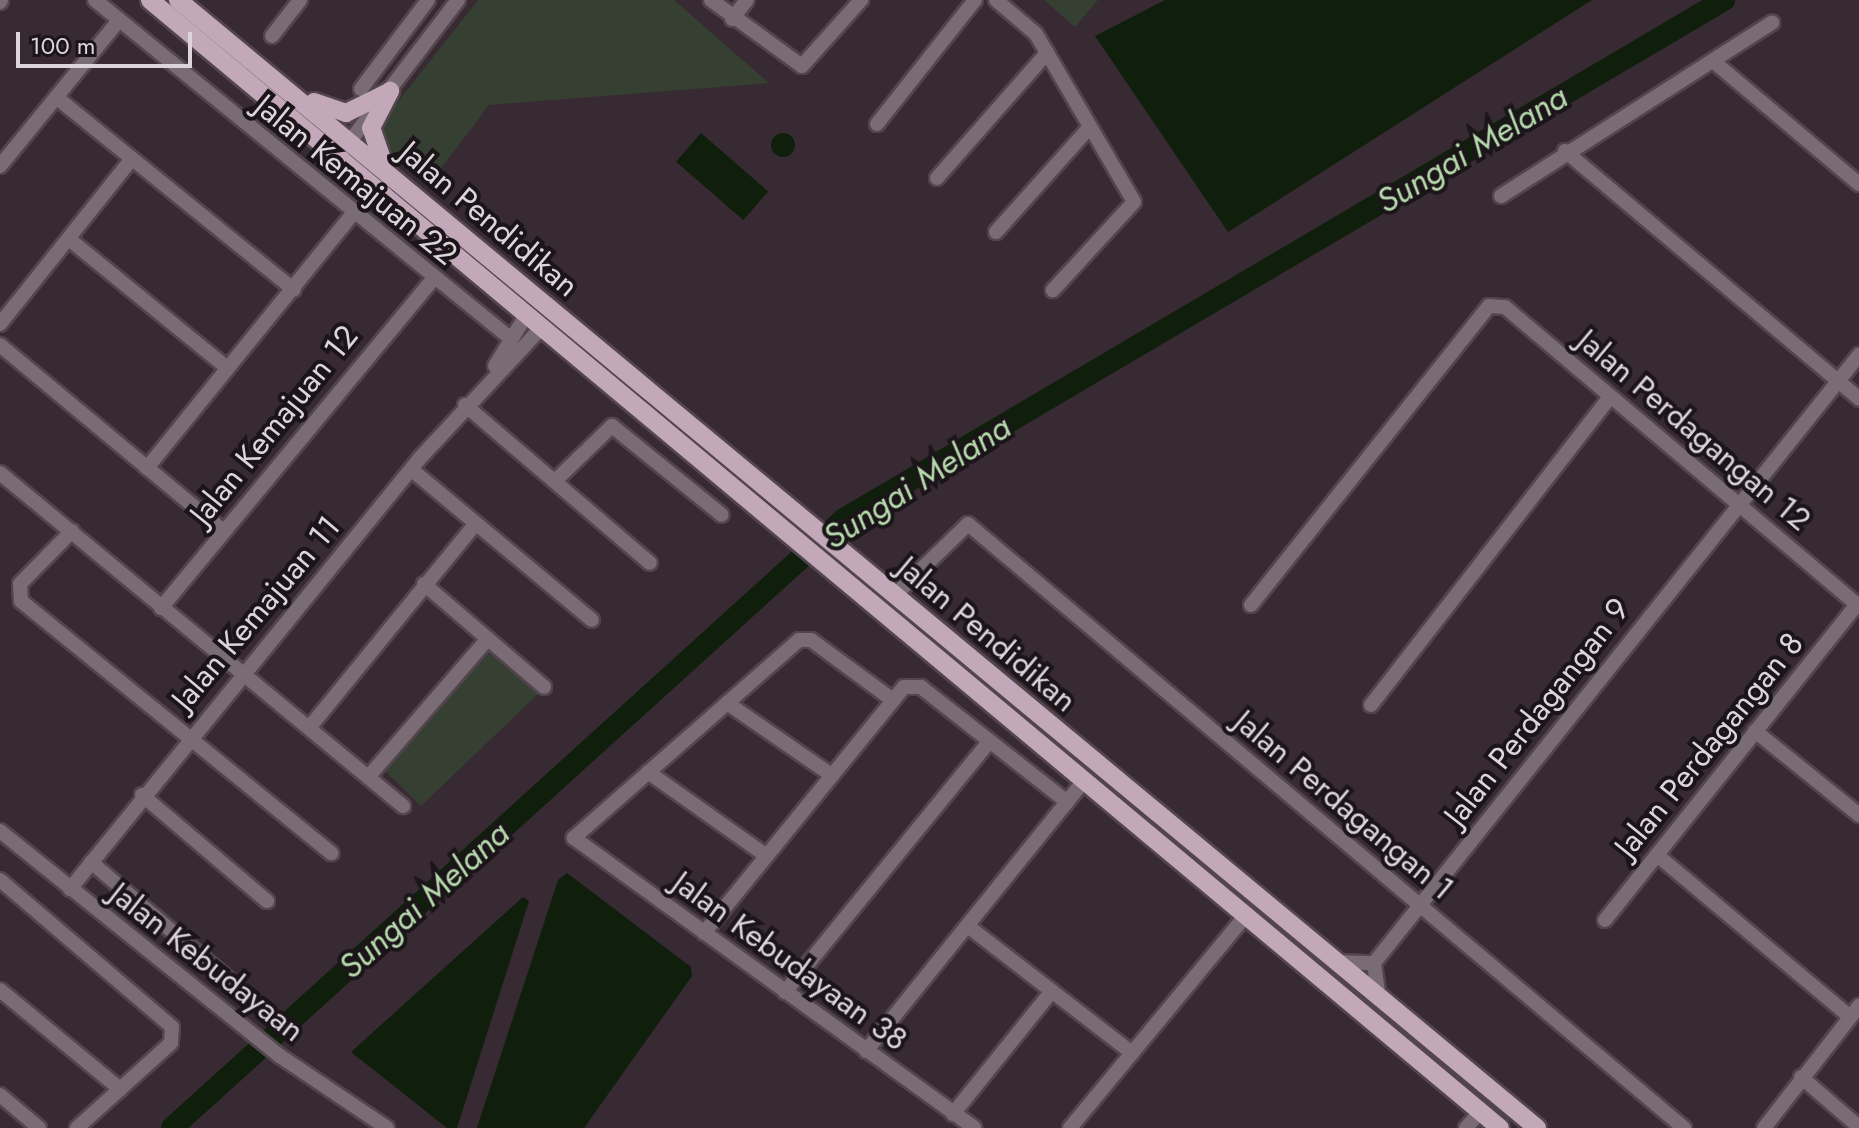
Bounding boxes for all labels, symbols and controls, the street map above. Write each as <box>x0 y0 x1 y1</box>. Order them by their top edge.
scale bar <box>20 16 196 66</box>
text: 100 m <box>30 28 96 63</box>
water label: Sungai Melana <box>1369 76 1575 222</box>
street label: Jalan Kemajuan 22 <box>247 87 465 273</box>
street label: Jalan Pendidikan <box>392 133 586 305</box>
street label: Jalan Kemajuan 12 <box>182 318 366 532</box>
street label: Jalan Perdagangan 12 <box>1569 321 1819 539</box>
water label: Sungai Melana <box>816 406 1018 558</box>
street label: Jalan Kemajuan 11 <box>164 508 348 718</box>
street label: Jalan Pendidikan <box>890 548 1084 720</box>
street label: Jalan Perdagangan 9 <box>1436 590 1638 834</box>
street label: Jalan Perdagangan 8 <box>1607 625 1811 865</box>
street label: Jalan Perdagangan 1 <box>1226 702 1462 908</box>
water label: Sungai Melana <box>330 813 518 987</box>
street label: Jalan Kebudayaan 38 <box>665 863 915 1059</box>
street label: Jalan Kebudayaan <box>102 874 312 1050</box>

